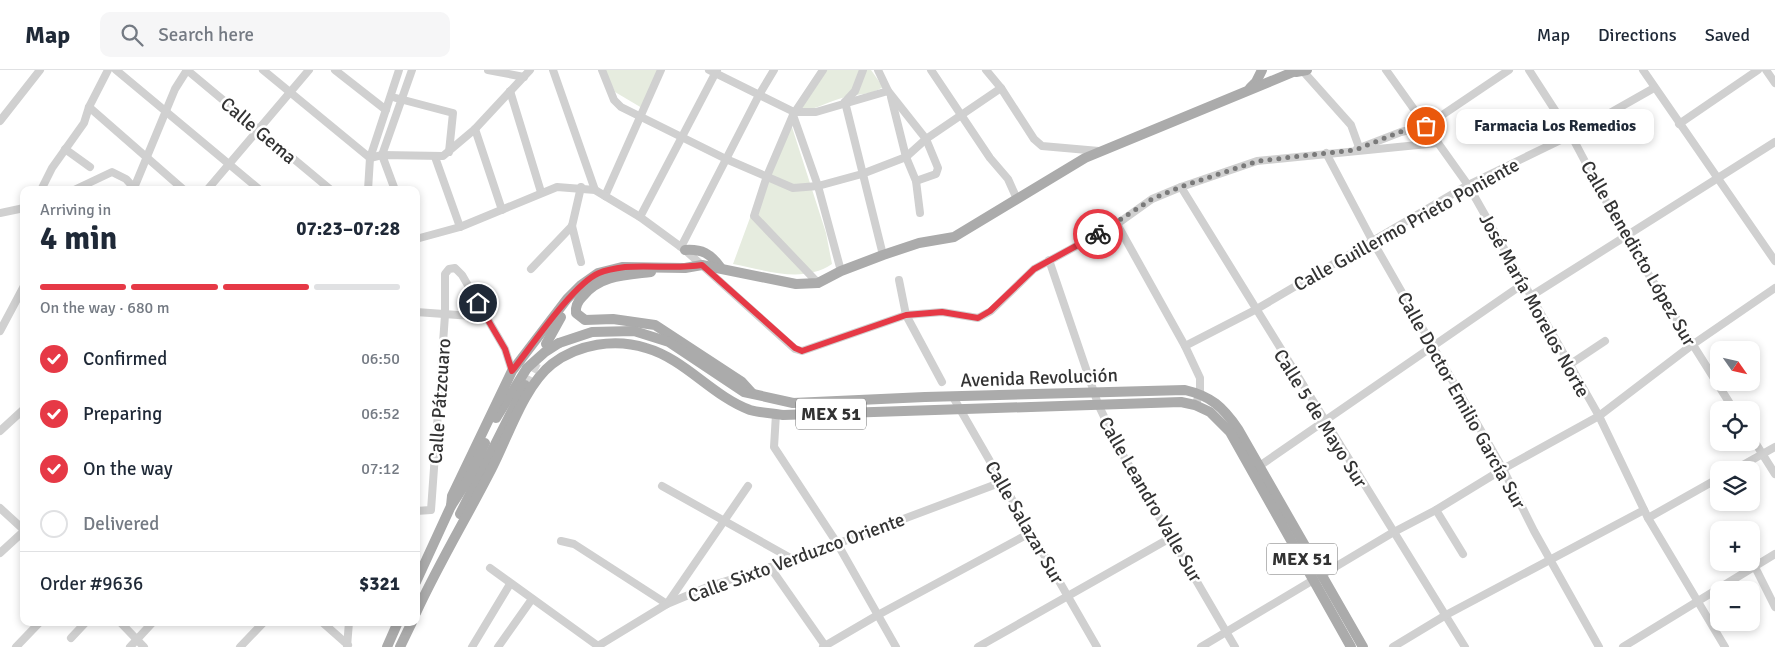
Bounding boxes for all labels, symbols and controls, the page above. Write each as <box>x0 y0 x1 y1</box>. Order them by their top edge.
search box <box>100 12 450 57</box>
text: Map <box>25 20 70 50</box>
icon: search <box>118 21 146 49</box>
text: Search here <box>158 23 254 47</box>
text: Map <box>1537 24 1570 46</box>
text: Directions <box>1598 24 1677 46</box>
text: Saved <box>1705 24 1750 46</box>
street label: Calle Gema <box>215 92 301 170</box>
pin <box>1405 105 1447 147</box>
callout: Farmacia Los Remedios <box>1456 108 1654 144</box>
icon: bag <box>1412 112 1440 140</box>
text: Farmacia Los Remedios <box>1474 116 1636 136</box>
street label: Calle Guillermo Prieto Poniente <box>1290 153 1523 297</box>
street label: Calle Benedicto López Sur <box>1575 156 1701 351</box>
text: Arriving in <box>40 200 111 220</box>
courier <box>1073 209 1123 259</box>
street label: José María Morelos Norte <box>1473 209 1595 402</box>
text: 07:23–07:28 <box>296 217 400 241</box>
text: 4 min <box>40 219 117 258</box>
icon: bike <box>1084 220 1112 248</box>
pin <box>457 282 499 324</box>
street label: Calle Doctor Emilio García Sur <box>1391 288 1531 513</box>
icon: home <box>464 289 492 317</box>
text: On the way · 680 m <box>40 298 170 318</box>
street label: Calle Pátzcuaro <box>424 337 456 465</box>
north arrow <box>1710 341 1760 391</box>
map controls <box>1710 341 1760 631</box>
icon: check <box>40 345 68 373</box>
street label: Calle 5 de Mayo Sur <box>1268 345 1372 492</box>
text: Confirmed <box>83 347 167 371</box>
text: 06:50 <box>361 349 400 369</box>
street label: Avenida Revolución <box>960 363 1118 393</box>
road number: MEX 51 <box>796 398 866 429</box>
icon: check <box>40 400 68 428</box>
button: locate <box>1710 401 1760 451</box>
text: Preparing <box>83 402 162 426</box>
text: 06:52 <box>361 404 400 424</box>
street label: Calle Leandro Valle Sur <box>1093 412 1207 587</box>
icon: check <box>40 455 68 483</box>
text: On the way <box>83 457 173 481</box>
street label: Calle Salazar Sur <box>979 457 1069 588</box>
text: 07:12 <box>361 459 400 479</box>
button: layers <box>1710 461 1760 511</box>
street label: Calle Sixto Verduzco Oriente <box>685 507 908 608</box>
text: Delivered <box>83 512 159 536</box>
button: + <box>1710 521 1760 571</box>
road number: MEX 51 <box>1267 544 1337 574</box>
text: Order #9636 <box>40 572 143 596</box>
text: $321 <box>359 572 400 596</box>
button: − <box>1710 581 1760 631</box>

